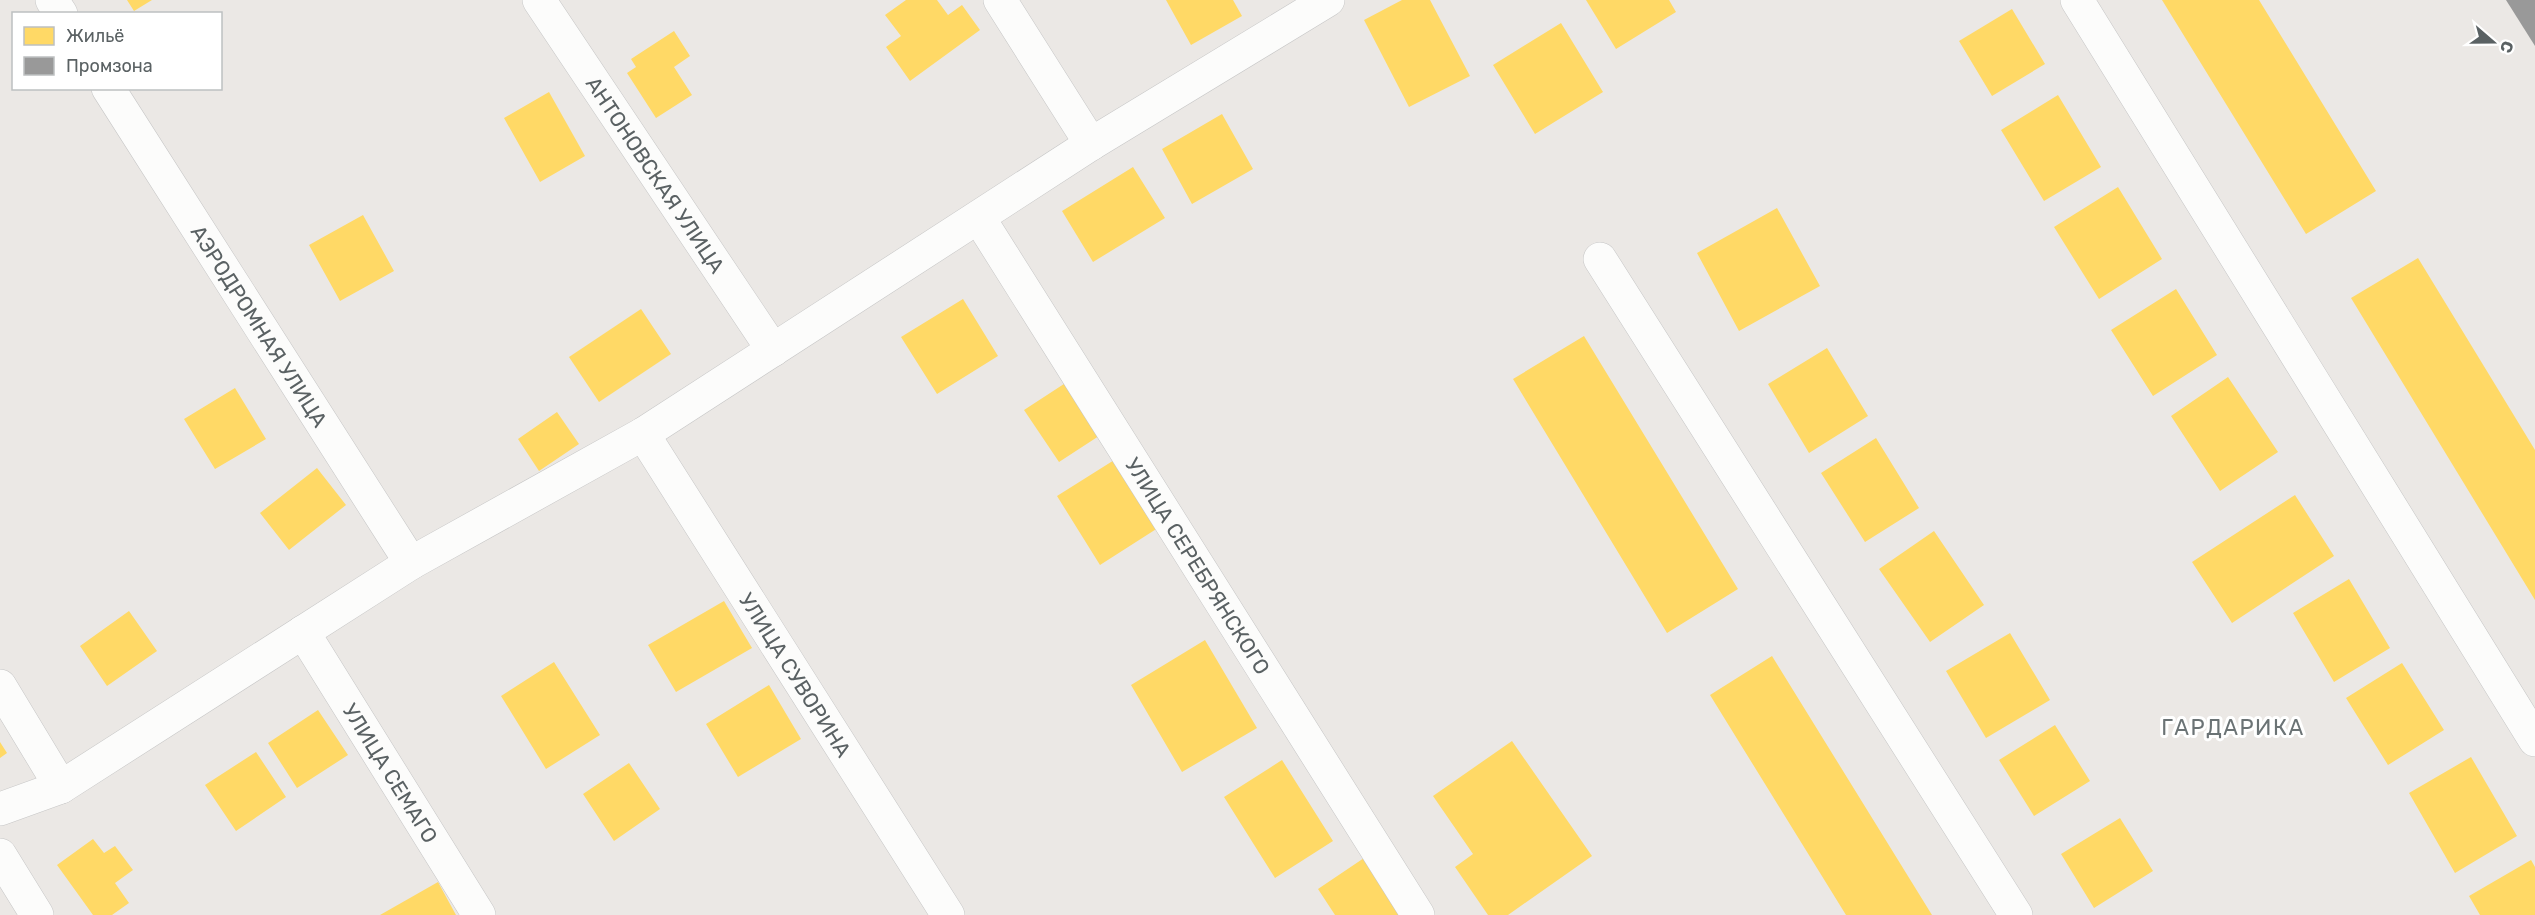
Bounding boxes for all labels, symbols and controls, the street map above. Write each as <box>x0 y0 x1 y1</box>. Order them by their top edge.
legend <box>12 12 222 90</box>
north arrow <box>2463 12 2523 72</box>
text: Жильё <box>66 25 124 47</box>
text: С <box>2496 38 2517 55</box>
text: Промзона <box>66 55 153 77</box>
street label: АНТОНОВСКАЯ УЛИЦА <box>581 72 730 278</box>
street label: АЭРОДРОМНАЯ УЛИЦА <box>186 220 333 431</box>
street label: УЛИЦА СЕРЕБРЯНСКОГО <box>1120 453 1276 679</box>
street label: УЛИЦА СУВОРИНА <box>734 588 857 761</box>
street label: УЛИЦА СЕМАГО <box>338 699 443 847</box>
district label: ГАРДАРИКА <box>2161 714 2305 741</box>

